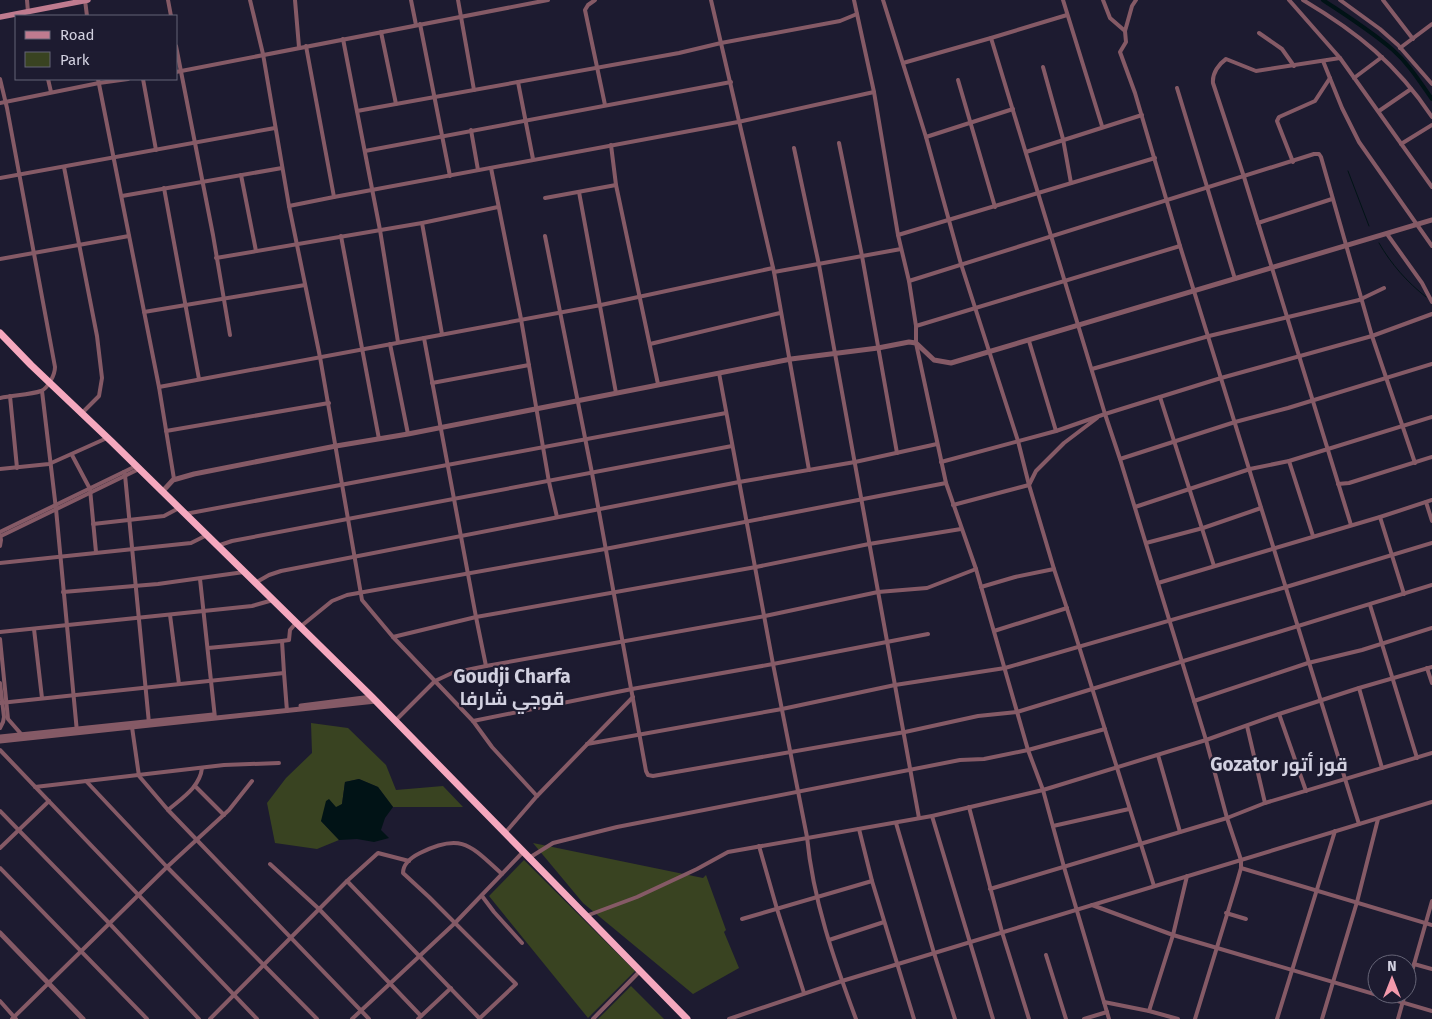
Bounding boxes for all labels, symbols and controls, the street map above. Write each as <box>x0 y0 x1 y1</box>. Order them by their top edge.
legend <box>15 15 178 80</box>
text: Road <box>60 26 95 44</box>
text: Park <box>60 51 90 69</box>
district label: Goudji Charfa قوجي شارفا <box>453 665 571 714</box>
district label: Gozator قوز أتور <box>1210 751 1348 777</box>
north arrow <box>1367 954 1417 1004</box>
text: N <box>1387 958 1397 975</box>

